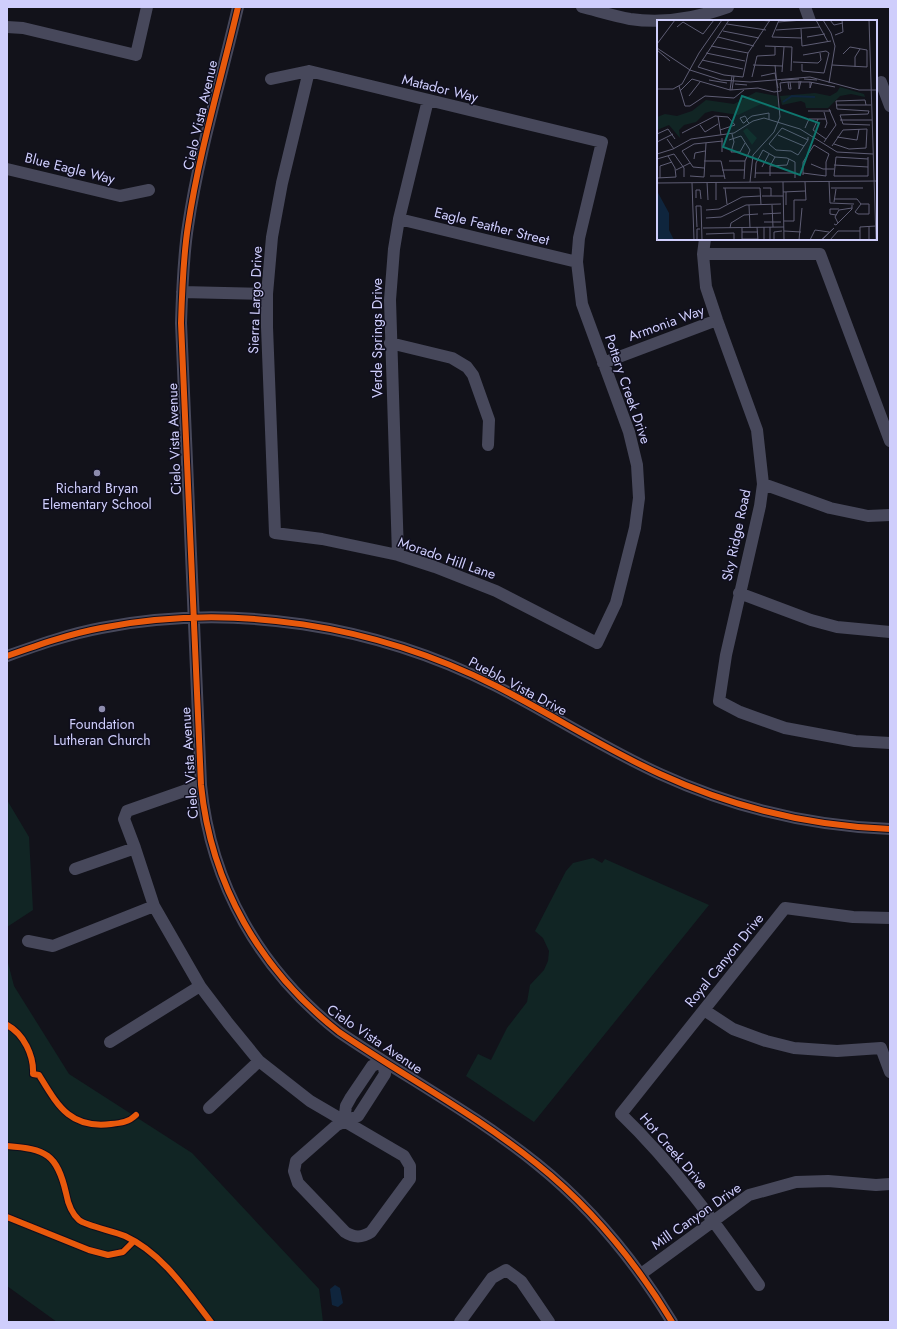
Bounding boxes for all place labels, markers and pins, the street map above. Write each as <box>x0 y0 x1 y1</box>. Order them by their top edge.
marker: Richard Bryan Elementary School <box>92 468 102 478</box>
place label: Richard Bryan Elementary School <box>42 478 152 514</box>
marker: Foundation Lutheran Church <box>97 704 107 714</box>
place label: Foundation Lutheran Church <box>53 714 151 750</box>

